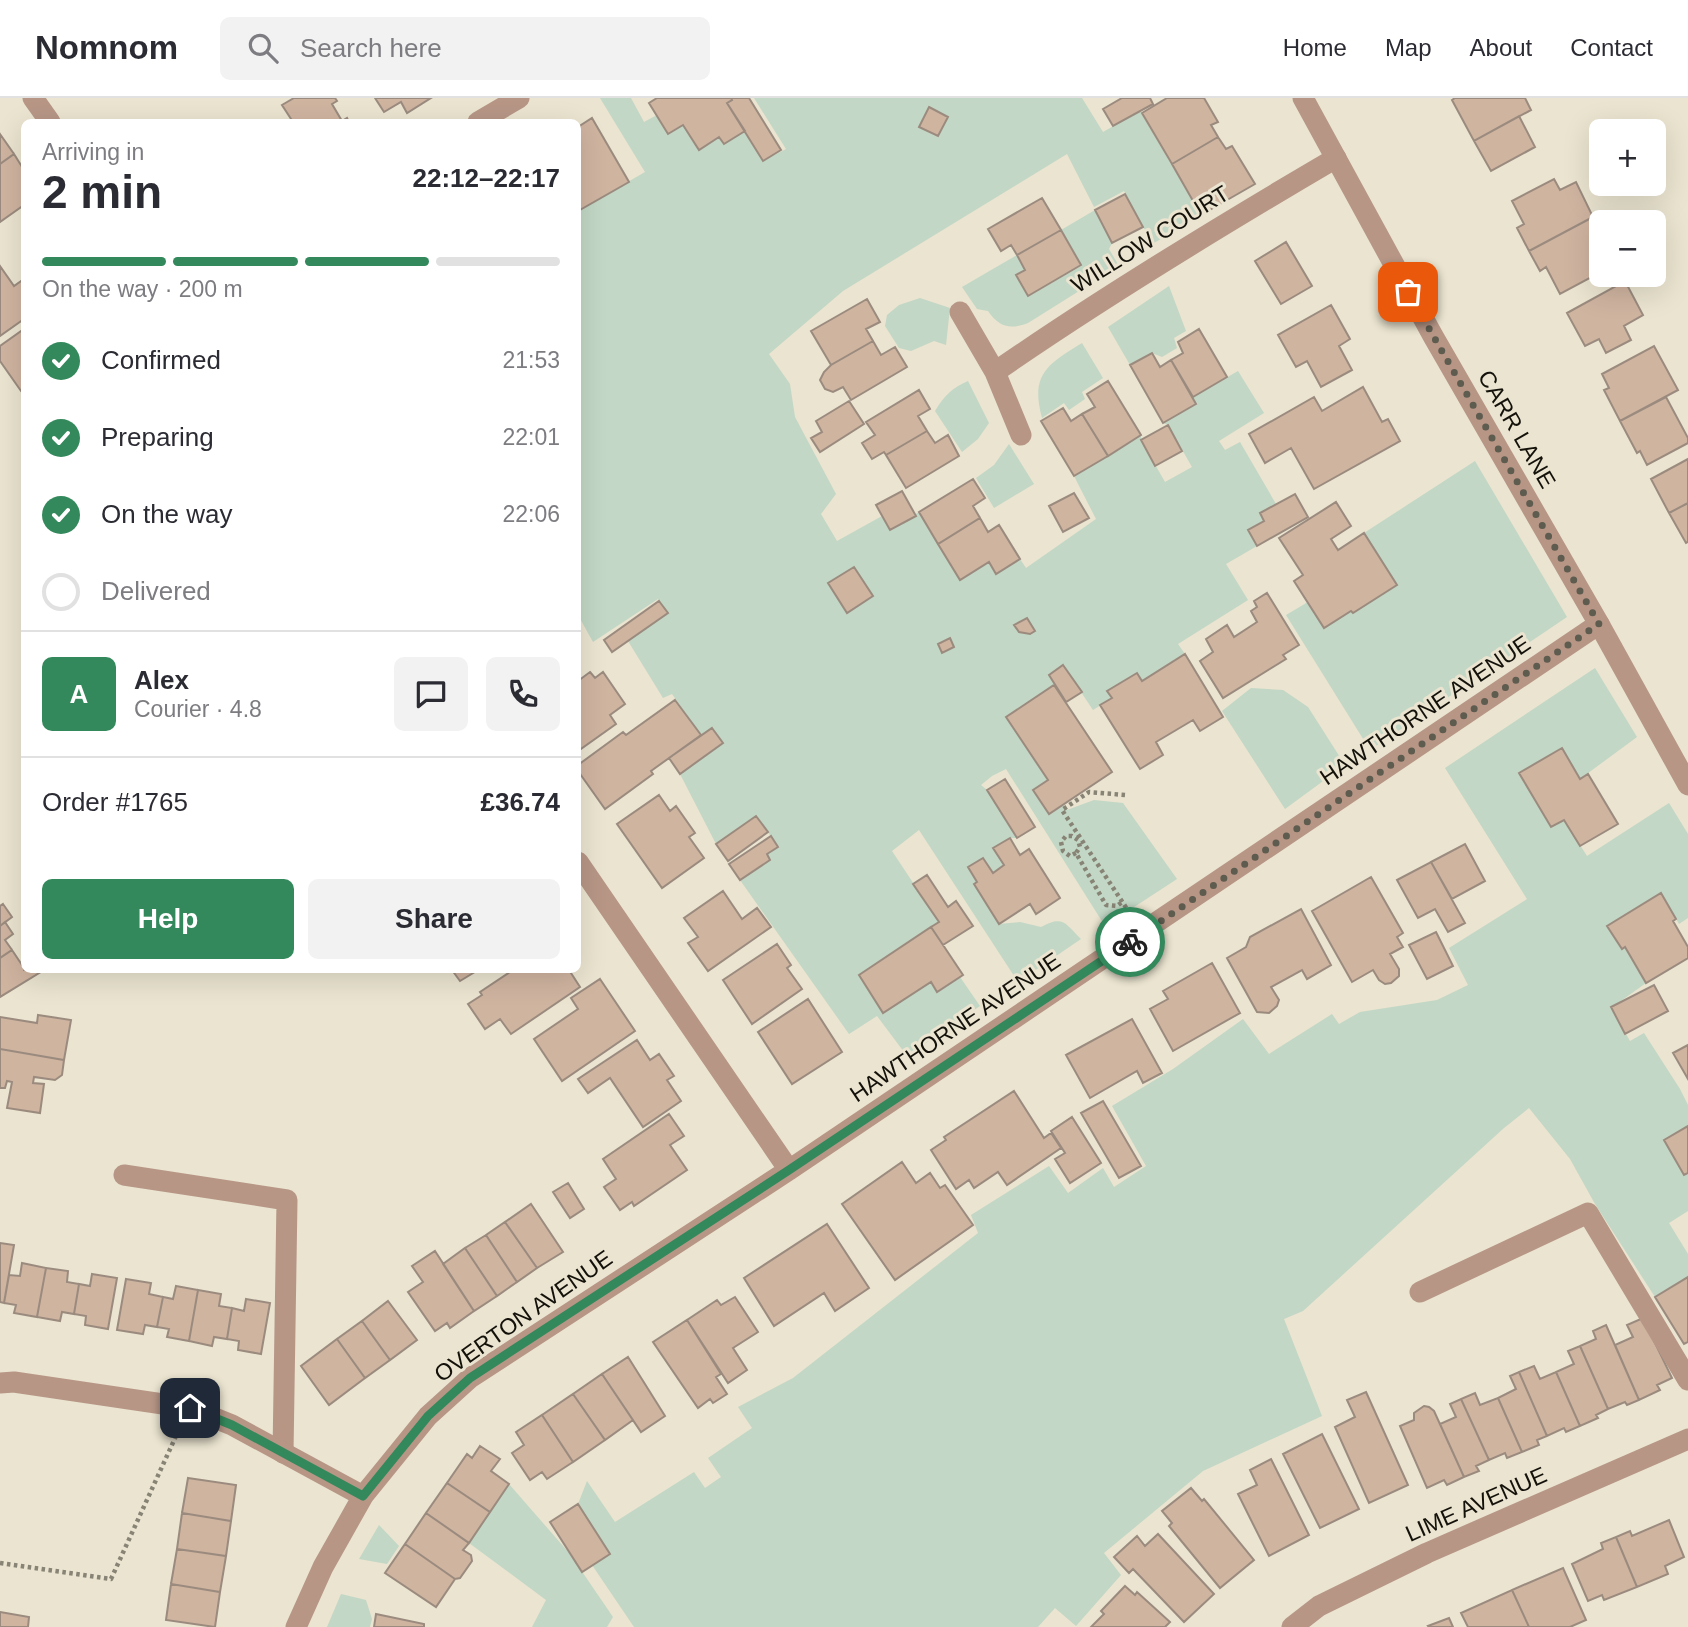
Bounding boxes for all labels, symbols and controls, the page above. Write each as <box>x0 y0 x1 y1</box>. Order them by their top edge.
search box <box>220 17 710 80</box>
text: Nomnom <box>35 29 178 66</box>
icon: search <box>244 29 282 67</box>
text: Search here <box>300 33 442 63</box>
text: Home <box>1283 34 1347 61</box>
text: Map <box>1385 34 1432 61</box>
text: About <box>1470 34 1532 61</box>
text: Contact <box>1570 34 1653 61</box>
map controls <box>1589 119 1666 287</box>
button: + <box>1589 119 1666 196</box>
text: Arriving in <box>42 139 144 165</box>
text: 22:12–22:17 <box>413 163 560 193</box>
text: 2 min <box>42 166 162 218</box>
street label: WILLOW COURT <box>1066 180 1234 298</box>
button: − <box>1589 210 1666 287</box>
pin <box>1378 262 1438 322</box>
icon: bag <box>1389 273 1427 311</box>
text: On the way · 200 m <box>42 276 243 302</box>
icon: check <box>42 342 80 380</box>
text: Confirmed <box>101 345 221 375</box>
text: 21:53 <box>502 347 560 373</box>
street label: CARR LANE <box>1473 365 1561 493</box>
icon: check <box>42 419 80 457</box>
text: Preparing <box>101 422 214 452</box>
text: 22:01 <box>502 424 560 450</box>
icon: check <box>42 496 80 534</box>
text: On the way <box>101 499 233 529</box>
text: 22:06 <box>502 501 560 527</box>
text: Delivered <box>101 576 211 606</box>
street label: HAWTHORNE AVENUE <box>1315 630 1535 790</box>
button: chat <box>394 657 468 731</box>
button: phone <box>486 657 560 731</box>
text: Alex <box>134 665 189 695</box>
text: A <box>70 679 88 709</box>
text: Courier · 4.8 <box>134 696 262 722</box>
text: Order #1765 <box>42 787 188 817</box>
text: £36.74 <box>480 787 560 817</box>
button: Help <box>42 879 294 959</box>
button: Share <box>308 879 560 959</box>
courier <box>1095 907 1165 977</box>
icon: bike <box>1111 923 1149 961</box>
street label: HAWTHORNE AVENUE <box>845 947 1065 1107</box>
street label: OVERTON AVENUE <box>429 1245 617 1387</box>
pin <box>160 1378 220 1438</box>
icon: home <box>171 1389 209 1427</box>
street label: LIME AVENUE <box>1401 1461 1551 1547</box>

